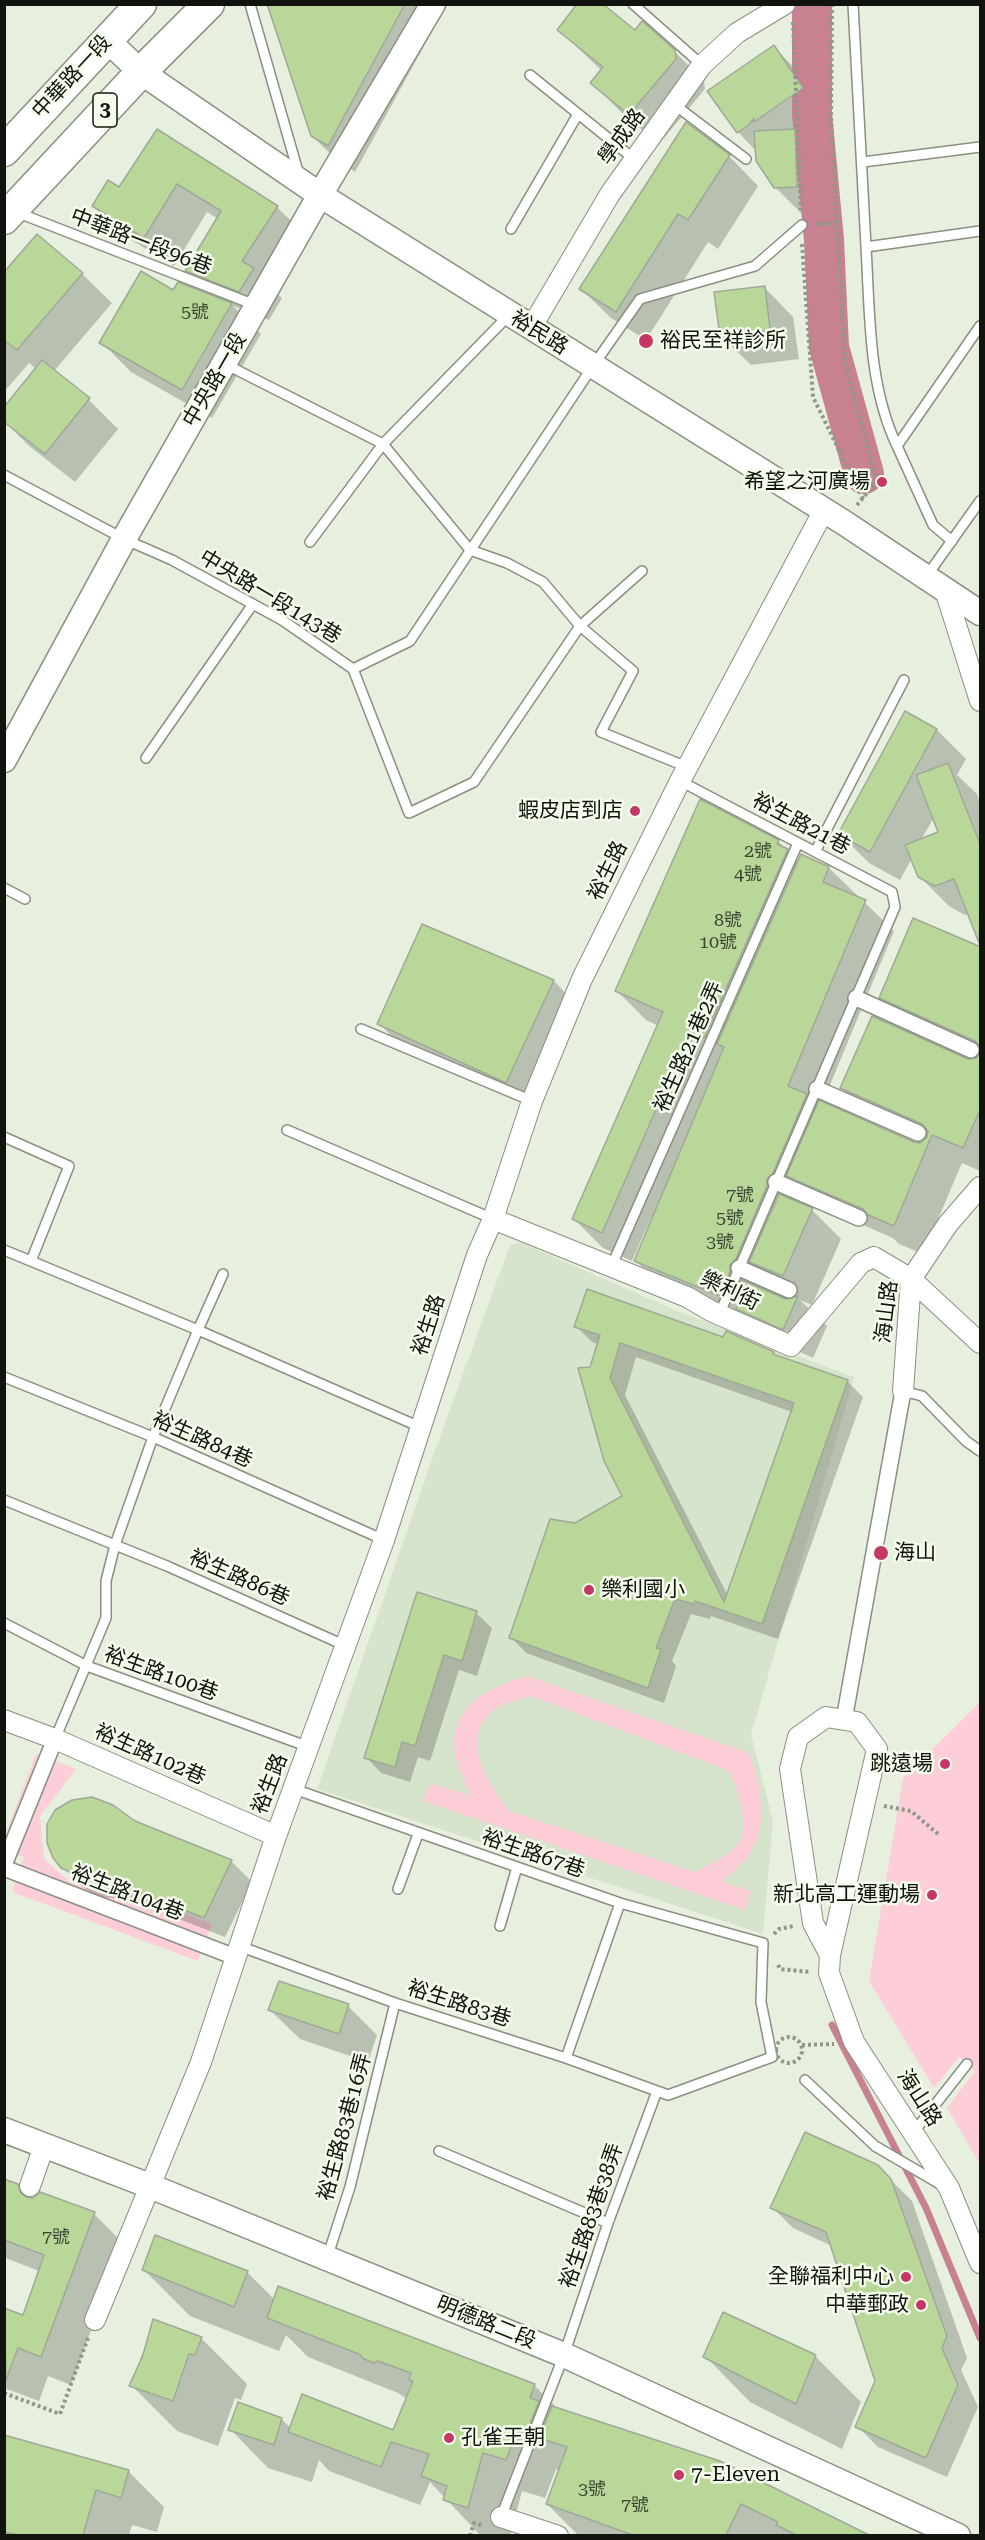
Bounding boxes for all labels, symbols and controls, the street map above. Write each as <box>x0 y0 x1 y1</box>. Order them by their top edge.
street label: 中華路一段 <box>27 30 117 124</box>
road number: 3 <box>93 93 117 127</box>
street label: 學成路 <box>593 104 651 170</box>
street label: 中華路一段96巷 <box>67 203 215 281</box>
house number: 5號 <box>181 302 209 324</box>
street label: 裕民路 <box>506 306 572 360</box>
street label: 中央路一段 <box>178 328 252 432</box>
place label: 裕民至祥診所 <box>660 328 786 354</box>
marker: 裕民至祥診所 <box>637 332 655 350</box>
place label: 希望之河廣場 <box>744 469 870 495</box>
marker: 希望之河廣場 <box>875 475 889 489</box>
street label: 中央路一段143巷 <box>194 545 346 649</box>
street label: 裕生路21巷 <box>748 788 854 860</box>
place label: 蝦皮店到店 <box>518 798 623 824</box>
marker: 蝦皮店到店 <box>628 804 642 818</box>
street label: 裕生路 <box>583 837 633 905</box>
house number: 2號 <box>744 841 772 863</box>
house number: 4號 <box>734 864 762 886</box>
house number: 8號 <box>714 910 742 932</box>
house number: 10號 <box>699 932 737 954</box>
street label: 裕生路21巷2弄 <box>649 978 729 1116</box>
house number: 7號 <box>726 1185 754 1207</box>
house number: 5號 <box>716 1208 744 1230</box>
house number: 3號 <box>706 1232 734 1254</box>
street label: 樂利街 <box>696 1266 764 1316</box>
street label: 海山路 <box>871 1279 903 1345</box>
street label: 裕生路 <box>407 1291 451 1359</box>
street label: 裕生路84巷 <box>148 1407 256 1473</box>
place label: 海山 <box>894 1540 936 1566</box>
marker: 海山 <box>872 1544 890 1562</box>
street label: 裕生路86巷 <box>185 1545 293 1611</box>
place label: 樂利國小 <box>601 1577 685 1603</box>
marker: 樂利國小 <box>582 1583 596 1597</box>
street label: 裕生路100巷 <box>101 1642 221 1706</box>
street label: 裕生路102巷 <box>90 1719 210 1791</box>
street label: 裕生路 <box>247 1750 293 1818</box>
place label: 跳遠場 <box>870 1751 933 1777</box>
marker: 跳遠場 <box>938 1757 952 1771</box>
street label: 裕生路67巷 <box>478 1825 588 1883</box>
street label: 裕生路104巷 <box>67 1860 187 1926</box>
place label: 新北高工運動場 <box>773 1882 920 1908</box>
marker: 新北高工運動場 <box>925 1888 939 1902</box>
street label: 裕生路83巷 <box>404 1975 514 2033</box>
street label: 裕生路83巷16弄 <box>313 2050 377 2204</box>
street label: 海山路 <box>891 2065 947 2131</box>
street label: 裕生路83巷38弄 <box>555 2140 629 2292</box>
house number: 7號 <box>42 2227 70 2249</box>
place label: 全聯福利中心 <box>768 2264 894 2290</box>
marker: 全聯福利中心 <box>899 2270 913 2284</box>
street label: 明德路二段 <box>433 2292 539 2354</box>
place label: 中華郵政 <box>825 2292 909 2318</box>
marker: 中華郵政 <box>914 2298 928 2312</box>
place label: 孔雀王朝 <box>461 2425 545 2451</box>
marker: 孔雀王朝 <box>442 2431 456 2445</box>
place label: 7-Eleven <box>691 2462 780 2488</box>
marker: 7-Eleven <box>672 2468 686 2482</box>
house number: 3號 <box>578 2479 606 2501</box>
house number: 7號 <box>621 2495 649 2517</box>

